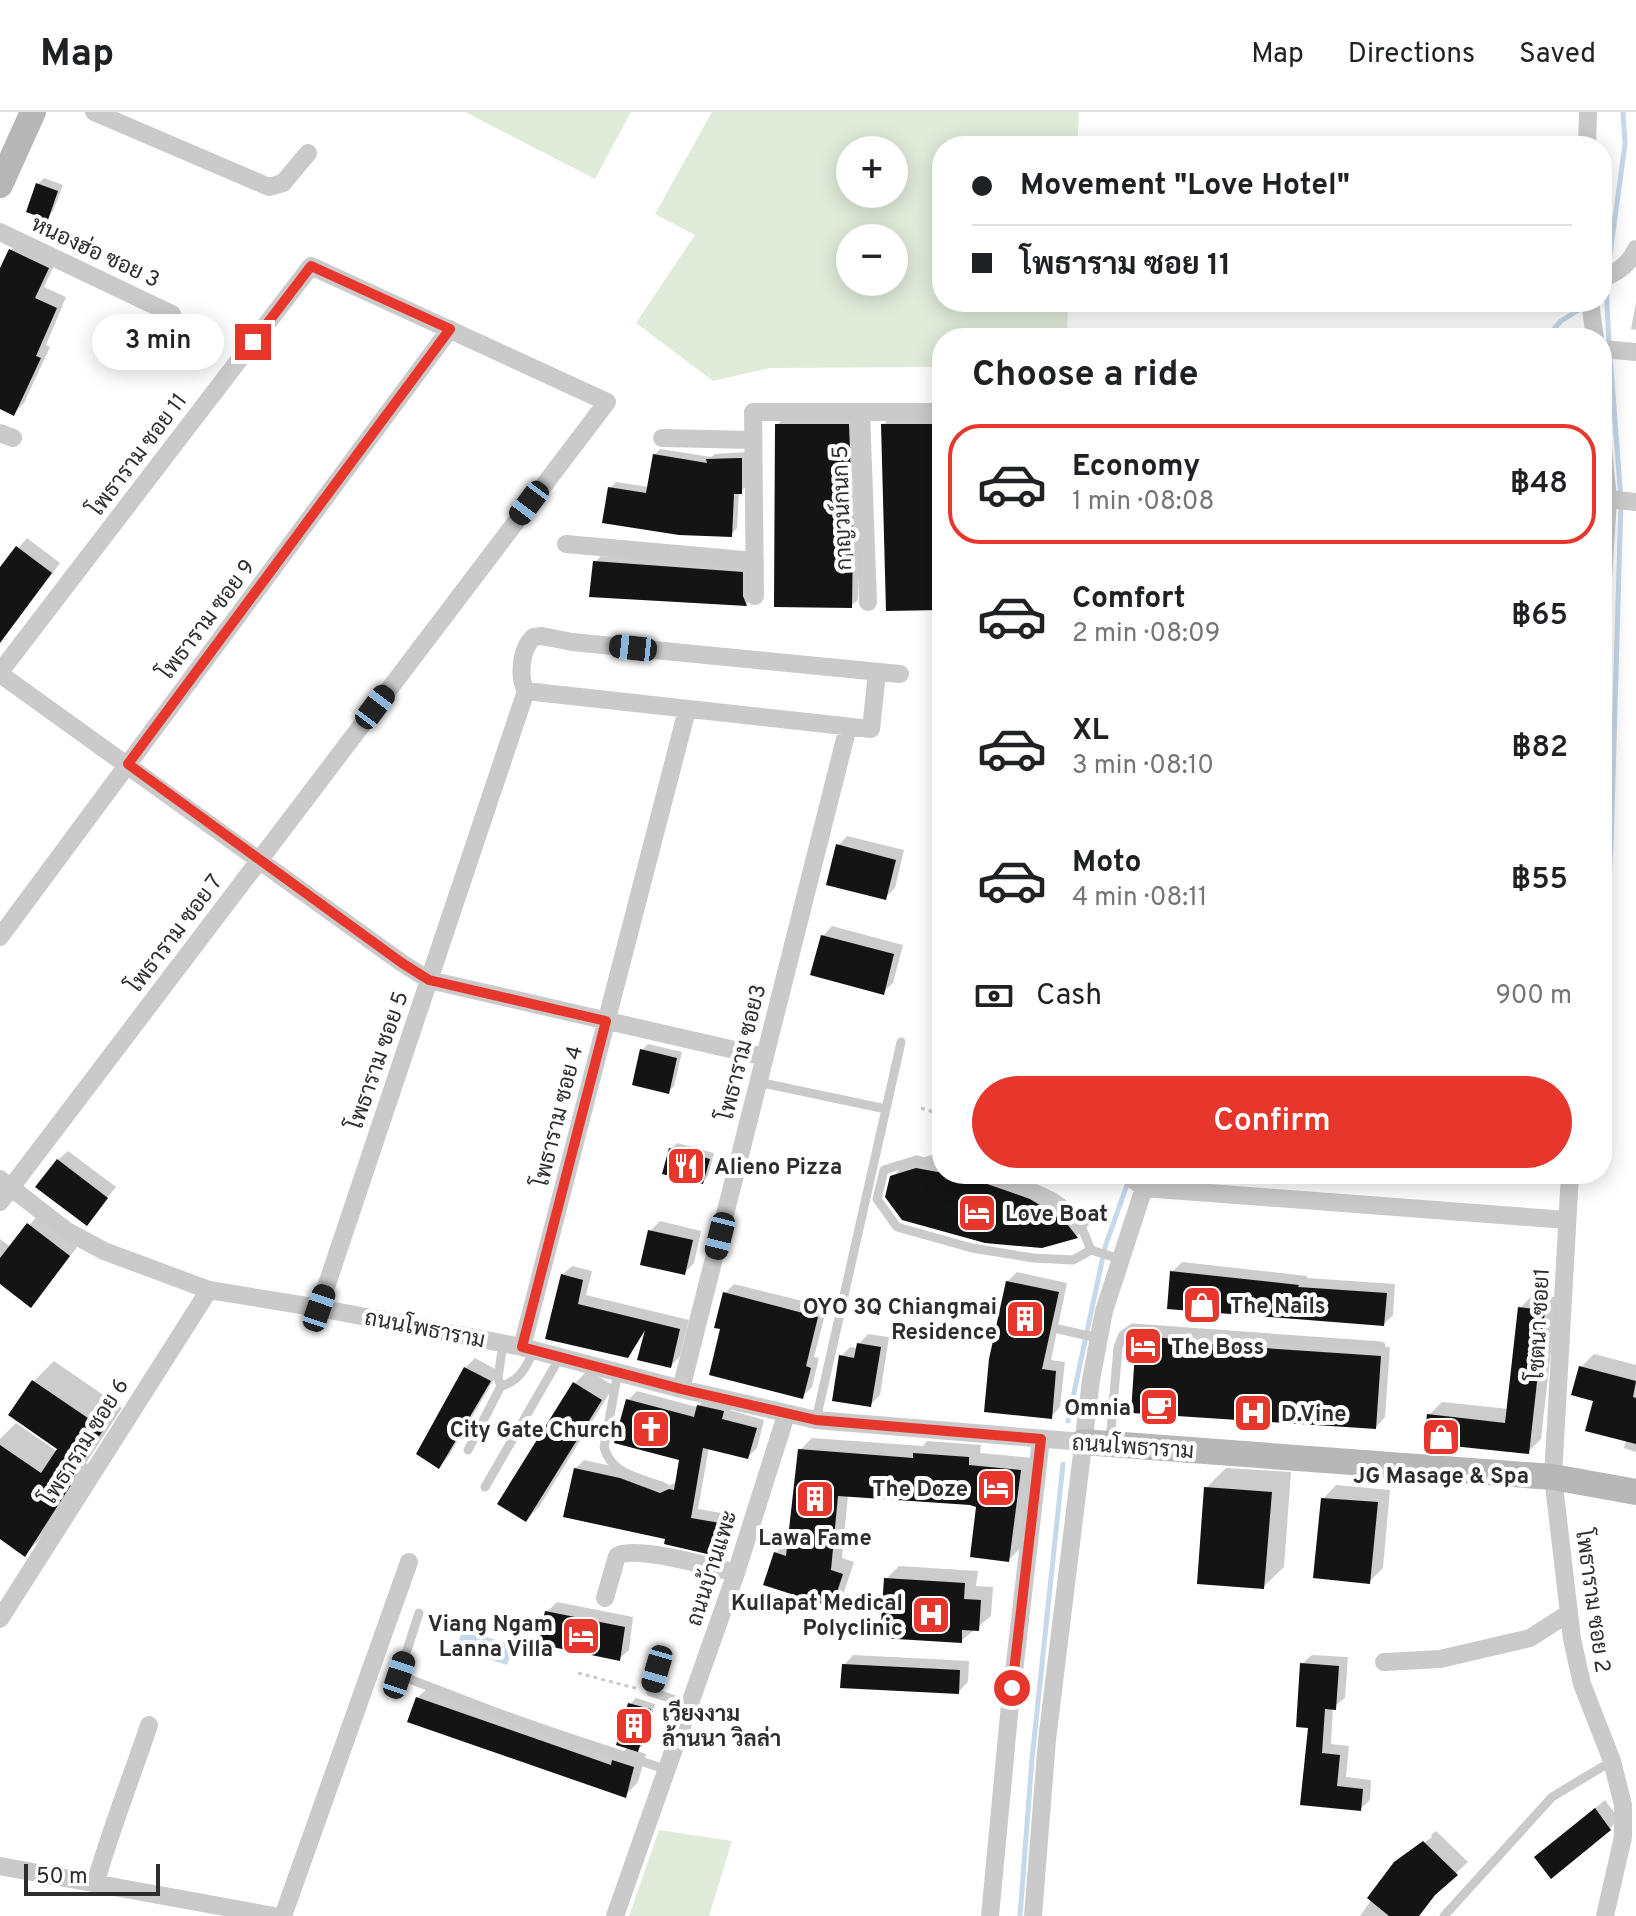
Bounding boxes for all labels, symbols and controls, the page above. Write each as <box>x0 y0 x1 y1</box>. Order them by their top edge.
text: Map <box>40 31 114 80</box>
text: Map <box>1251 37 1304 73</box>
text: Directions <box>1348 37 1475 73</box>
text: Saved <box>1519 37 1596 73</box>
map controls <box>836 136 908 296</box>
button: + <box>836 136 908 208</box>
text: Movement "Love Hotel" <box>1020 168 1350 205</box>
street label: หนองฮ่อ ซอย 3 <box>26 211 164 295</box>
button: − <box>836 224 908 296</box>
text: โพธาราม ซอย 11 <box>1020 248 1231 285</box>
callout: 3 min <box>93 314 225 370</box>
route end <box>235 324 271 360</box>
text: 3 min <box>125 325 191 358</box>
text: Choose a ride <box>972 353 1198 399</box>
street label: โพธาราม ซอย 11 <box>81 387 194 523</box>
street label: กาญวน์กนก 5 <box>825 445 859 571</box>
icon: car <box>976 448 1048 520</box>
text: Economy <box>1072 449 1200 486</box>
text: ฿48 <box>1510 466 1568 503</box>
car <box>505 477 553 529</box>
text: 1 min · 08:08 <box>1072 486 1214 519</box>
street label: โพธาราม ซอย 9 <box>151 553 262 687</box>
icon: car <box>976 580 1048 652</box>
text: Comfort <box>1072 581 1185 618</box>
text: ฿65 <box>1511 598 1568 635</box>
text: 2 min · 08:09 <box>1072 618 1220 651</box>
car <box>608 634 658 662</box>
car <box>351 681 399 733</box>
icon: car <box>976 712 1048 784</box>
text: XL <box>1072 713 1109 750</box>
text: ฿82 <box>1511 730 1568 767</box>
text: 3 min · 08:10 <box>1072 750 1214 783</box>
icon: car <box>976 844 1048 916</box>
text: Moto <box>1072 845 1142 882</box>
text: ฿55 <box>1511 862 1568 899</box>
street label: โพธาราม ซอย 7 <box>120 868 229 1000</box>
text: 4 min · 08:11 <box>1072 882 1208 915</box>
icon: cash <box>972 974 1016 1018</box>
text: Cash <box>1036 978 1102 1015</box>
text: 900 m <box>1495 980 1572 1013</box>
street label: โพธาราม ซอย3 <box>710 981 773 1124</box>
street label: โพธาราม ซอย 5 <box>340 987 416 1135</box>
street label: โพธาราม ซอย 4 <box>526 1042 590 1191</box>
button: Confirm <box>972 1076 1572 1168</box>
restaurant icon: Alieno Pizza <box>665 1145 707 1187</box>
place label: Alieno Pizza <box>714 1155 842 1182</box>
hotel icon: Love Boat <box>956 1192 998 1234</box>
place label: Love Boat <box>1005 1202 1108 1229</box>
car <box>703 1210 737 1262</box>
street label: โชตนา ซอย1 <box>1521 1267 1557 1382</box>
car <box>300 1281 338 1335</box>
shop icon: The Nails <box>1181 1284 1223 1326</box>
place label: The Nails <box>1230 1294 1326 1321</box>
place label: OYO 3Q Chiangmai Residence <box>803 1295 997 1347</box>
building icon: OYO 3Q Chiangmai Residence <box>1004 1298 1046 1340</box>
street label: ถนนโพธาราม <box>362 1303 488 1355</box>
hotel icon: The Boss <box>1122 1325 1164 1367</box>
place label: The Boss <box>1171 1335 1264 1362</box>
street label: โพธาราม ซอย 6 <box>33 1372 136 1511</box>
cafe icon: Omnia <box>1138 1386 1180 1428</box>
hospital icon: D.Vine <box>1232 1392 1274 1434</box>
place label: Omnia <box>1064 1396 1131 1423</box>
place label: D.Vine <box>1281 1402 1347 1429</box>
church icon: City Gate Church <box>630 1408 672 1450</box>
shop icon: JG Masage & Spa <box>1420 1416 1462 1458</box>
place label: City Gate Church <box>450 1418 623 1445</box>
street label: ถนนโพธาราม <box>1071 1428 1195 1466</box>
place label: JG Masage & Spa <box>1353 1464 1529 1491</box>
hotel icon: The Doze <box>975 1467 1017 1509</box>
place label: The Doze <box>872 1477 968 1504</box>
building icon: Lawa Fame <box>794 1478 836 1520</box>
street label: ถนนบ้านแพะ <box>679 1507 745 1630</box>
place label: Lawa Fame <box>758 1526 872 1553</box>
street label: โพธาราม ซอย 2 <box>1568 1527 1618 1675</box>
place label: Kullapat Medical Polyclinic <box>731 1591 903 1643</box>
hospital icon: Kullapat Medical Polyclinic <box>910 1594 952 1636</box>
place label: Viang Ngam Lanna Villa <box>428 1612 553 1664</box>
hotel icon: Viang Ngam Lanna Villa <box>560 1615 602 1657</box>
car <box>639 1643 675 1695</box>
car <box>380 1648 418 1702</box>
route start <box>994 1670 1030 1706</box>
place label: เวียงงาม ล้านนา วิลล่า <box>662 1699 781 1754</box>
building icon: เวียงงาม ล้านนา วิลล่า <box>613 1705 655 1747</box>
scale bar <box>24 1860 160 1896</box>
text: 50 m <box>36 1864 88 1891</box>

